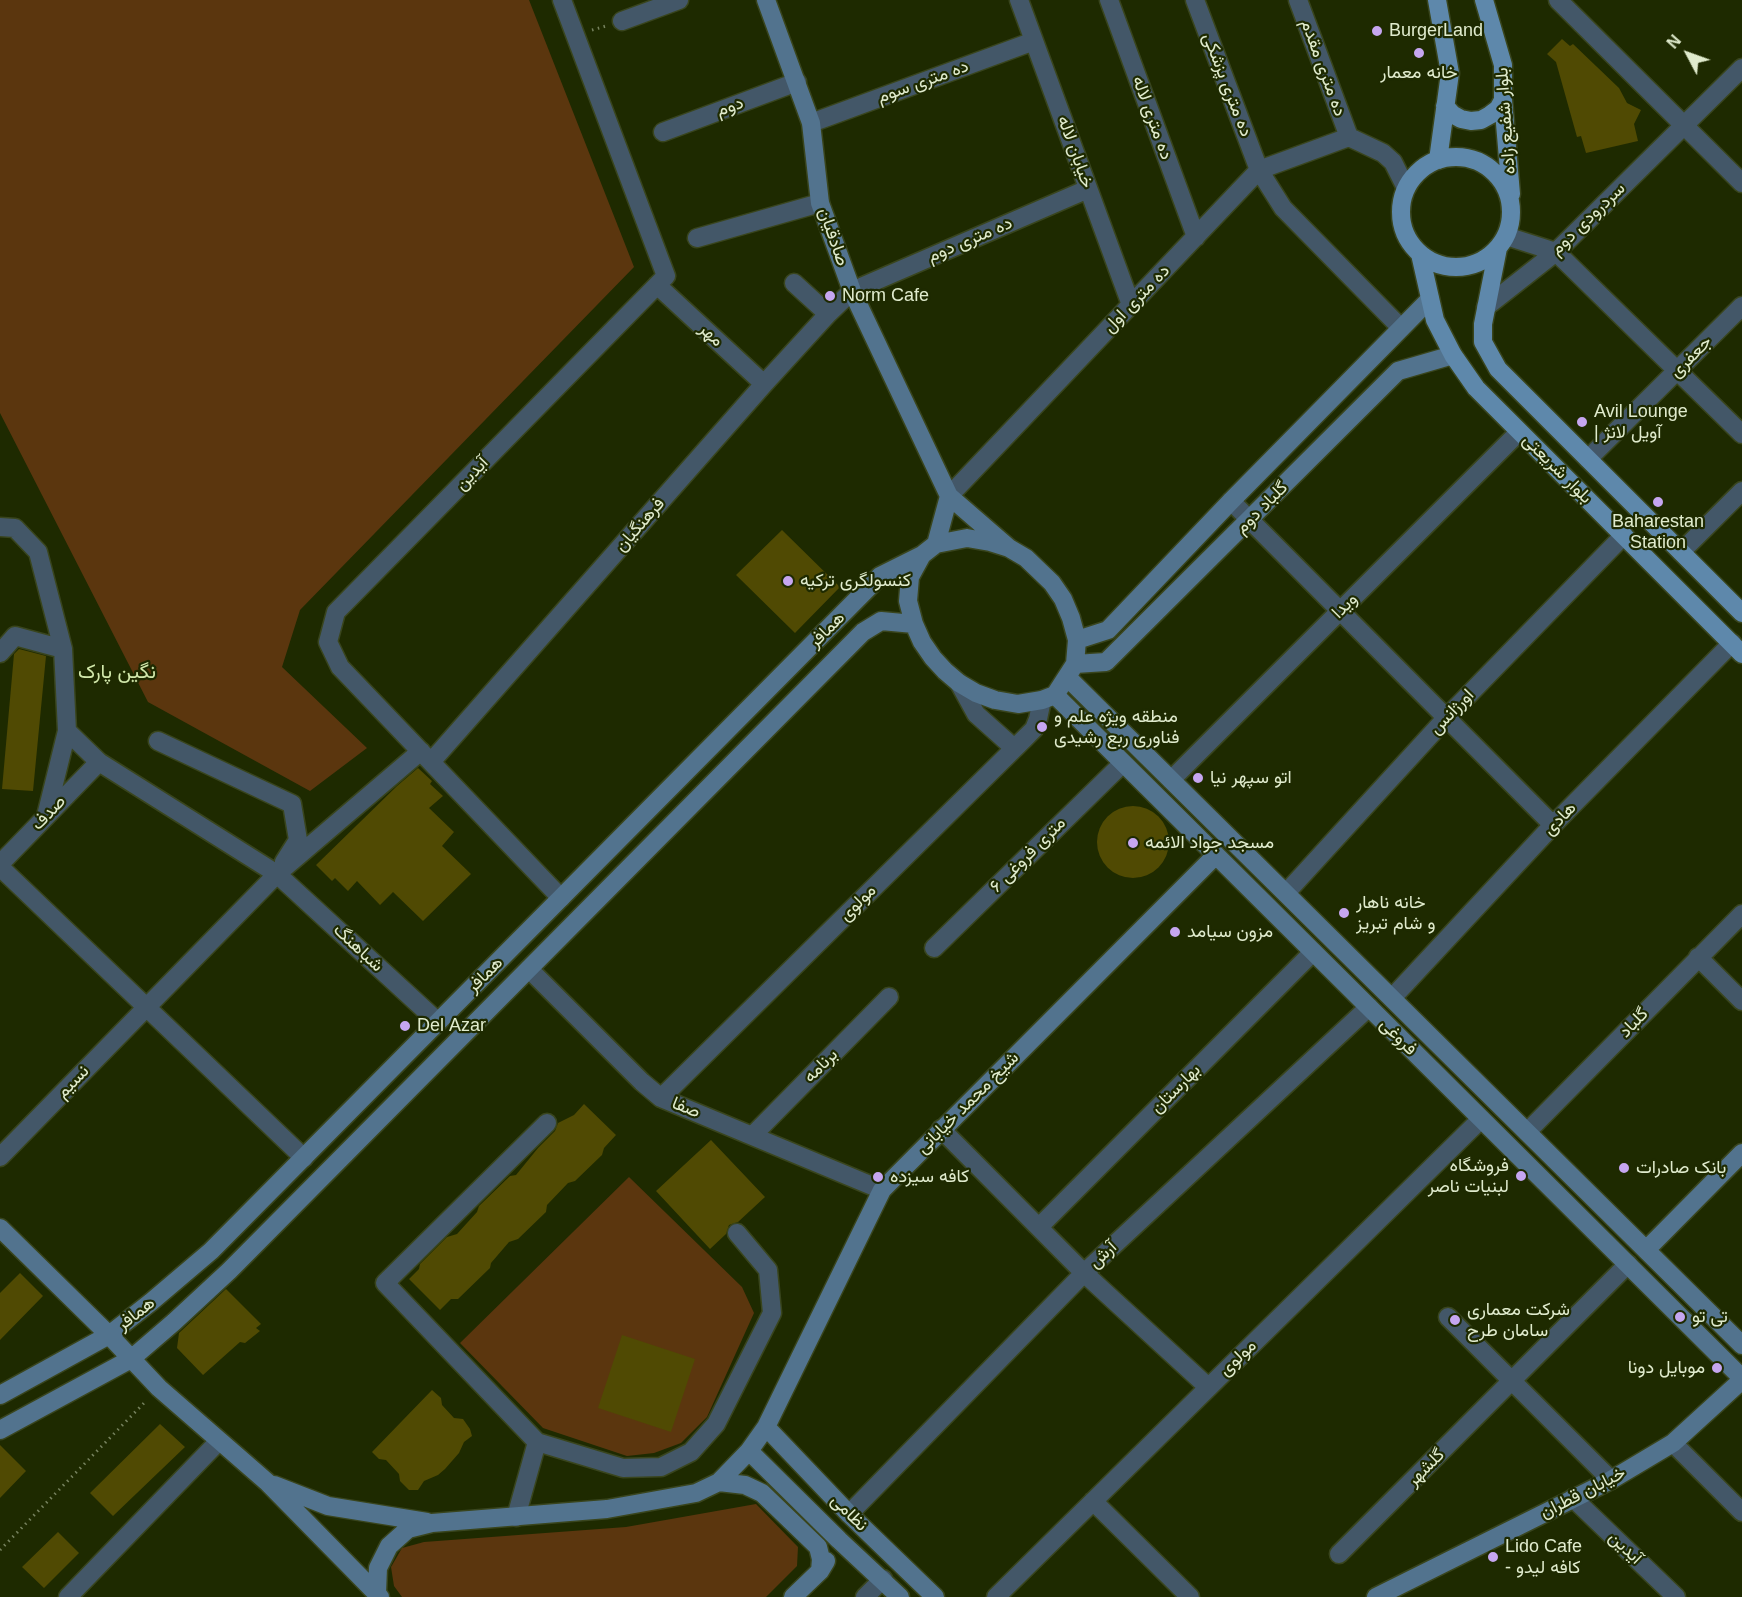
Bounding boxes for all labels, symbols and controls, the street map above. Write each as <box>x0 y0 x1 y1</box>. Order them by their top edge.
street label: ده متری مقدم <box>1295 17 1351 119</box>
place label: BurgerLand <box>1389 20 1483 42</box>
marker: BurgerLand <box>1370 24 1384 38</box>
north arrow <box>1658 24 1718 84</box>
street label: ده متری پزشکی <box>1197 30 1257 140</box>
text: N <box>1664 32 1684 52</box>
marker: خانه معمار <box>1412 46 1426 60</box>
street label: ده متری سوم <box>874 56 972 108</box>
place label: خانه معمار <box>1380 62 1458 84</box>
street label: بلوار شفیع زاده <box>1491 67 1521 175</box>
street label: ده متری لاله <box>1127 73 1177 163</box>
street label: دوم <box>713 92 747 122</box>
street label: خیابان لاله <box>1052 113 1098 191</box>
street label: سردرودی دوم <box>1546 178 1630 260</box>
street label: صادقیان <box>813 205 853 269</box>
street label: ده متری دوم <box>924 212 1016 268</box>
street label: ده متری اول <box>1099 260 1175 338</box>
place label: Norm Cafe <box>842 285 929 307</box>
marker: Norm Cafe <box>823 289 837 303</box>
street label: مهر <box>694 318 728 352</box>
street label: جعفری <box>1665 331 1717 383</box>
place label: Avil Lounge | آویل لانژ <box>1594 401 1688 444</box>
marker: Avil Lounge | آویل لانژ <box>1575 415 1589 429</box>
street label: بلوار شریعتى <box>1518 430 1596 508</box>
street label: آیدین <box>451 453 493 495</box>
street label: گلباد دوم <box>1231 477 1293 539</box>
street label: فرهنگیان <box>611 493 669 557</box>
marker: Baharestan Station <box>1651 495 1665 509</box>
place label: Baharestan Station <box>1612 511 1704 554</box>
place label: کنسولگری ترکیه <box>800 570 911 592</box>
marker: کنسولگری ترکیه <box>781 574 795 588</box>
street label: ویدا <box>1328 589 1362 623</box>
street label: همافر <box>804 607 850 653</box>
district label: نگین پارک <box>78 660 156 684</box>
street label: اورژانس <box>1425 685 1479 739</box>
place label: منطقه ویژه علم و فناوری ربع رشیدی <box>1054 706 1179 748</box>
marker: منطقه ویژه علم و فناوری ربع رشیدی <box>1035 720 1049 734</box>
place label: اتو سپهر نیا <box>1210 767 1292 789</box>
marker: اتو سپهر نیا <box>1191 771 1205 785</box>
street label: صدف <box>27 791 71 835</box>
street label: هادی <box>1539 798 1581 840</box>
street label: ۶ متری فروغی <box>986 813 1070 897</box>
place label: مسجد جواد الائمه <box>1145 832 1274 854</box>
marker: مسجد جواد الائمه <box>1126 836 1140 850</box>
street label: مولوی <box>835 880 881 926</box>
place label: خانه ناهار و شام تبریز <box>1356 892 1435 934</box>
marker: خانه ناهار و شام تبریز <box>1337 906 1351 920</box>
street label: شباهنگ <box>328 919 388 977</box>
place label: مزون سیامد <box>1187 921 1273 943</box>
marker: مزون سیامد <box>1168 925 1182 939</box>
street label: همافر <box>462 952 508 998</box>
street label: گلباد <box>1615 1004 1653 1042</box>
street label: فروغى <box>1375 1014 1421 1060</box>
place label: Del Azar <box>417 1015 486 1037</box>
marker: Del Azar <box>398 1019 412 1033</box>
street label: برنامه <box>799 1044 843 1088</box>
street label: شیخ محمد خیابانی <box>912 1047 1024 1159</box>
street label: بهارستان <box>1147 1060 1205 1118</box>
street label: نسیم <box>52 1061 94 1103</box>
street label: صفا <box>669 1093 703 1123</box>
place label: فروشگاه لبنیات ناصر <box>1428 1155 1509 1198</box>
place label: بانک صادرات <box>1636 1157 1726 1179</box>
marker: بانک صادرات <box>1617 1161 1631 1175</box>
place label: کافه سیزده <box>890 1166 969 1188</box>
marker: فروشگاه لبنیات ناصر <box>1514 1169 1528 1183</box>
marker: کافه سیزده <box>871 1170 885 1184</box>
street label: آرش <box>1085 1237 1121 1273</box>
street label: همافر <box>113 1292 159 1336</box>
place label: شرکت معماری سامان طرح <box>1467 1299 1570 1342</box>
place label: تی تو <box>1692 1306 1728 1328</box>
marker: تی تو <box>1673 1310 1687 1324</box>
marker: شرکت معماری سامان طرح <box>1448 1313 1462 1327</box>
street label: مولوی <box>1215 1335 1261 1381</box>
place label: موبایل دونا <box>1628 1357 1705 1379</box>
marker: موبایل دونا <box>1710 1361 1724 1375</box>
street label: گلشهر <box>1403 1445 1449 1491</box>
street label: خیابان قطران <box>1537 1462 1629 1524</box>
street label: نظامی <box>826 1490 872 1536</box>
street label: آیدین <box>1604 1527 1646 1569</box>
place label: Lido Cafe - کافه لیدو <box>1505 1536 1582 1578</box>
marker: Lido Cafe - کافه لیدو <box>1486 1550 1500 1564</box>

